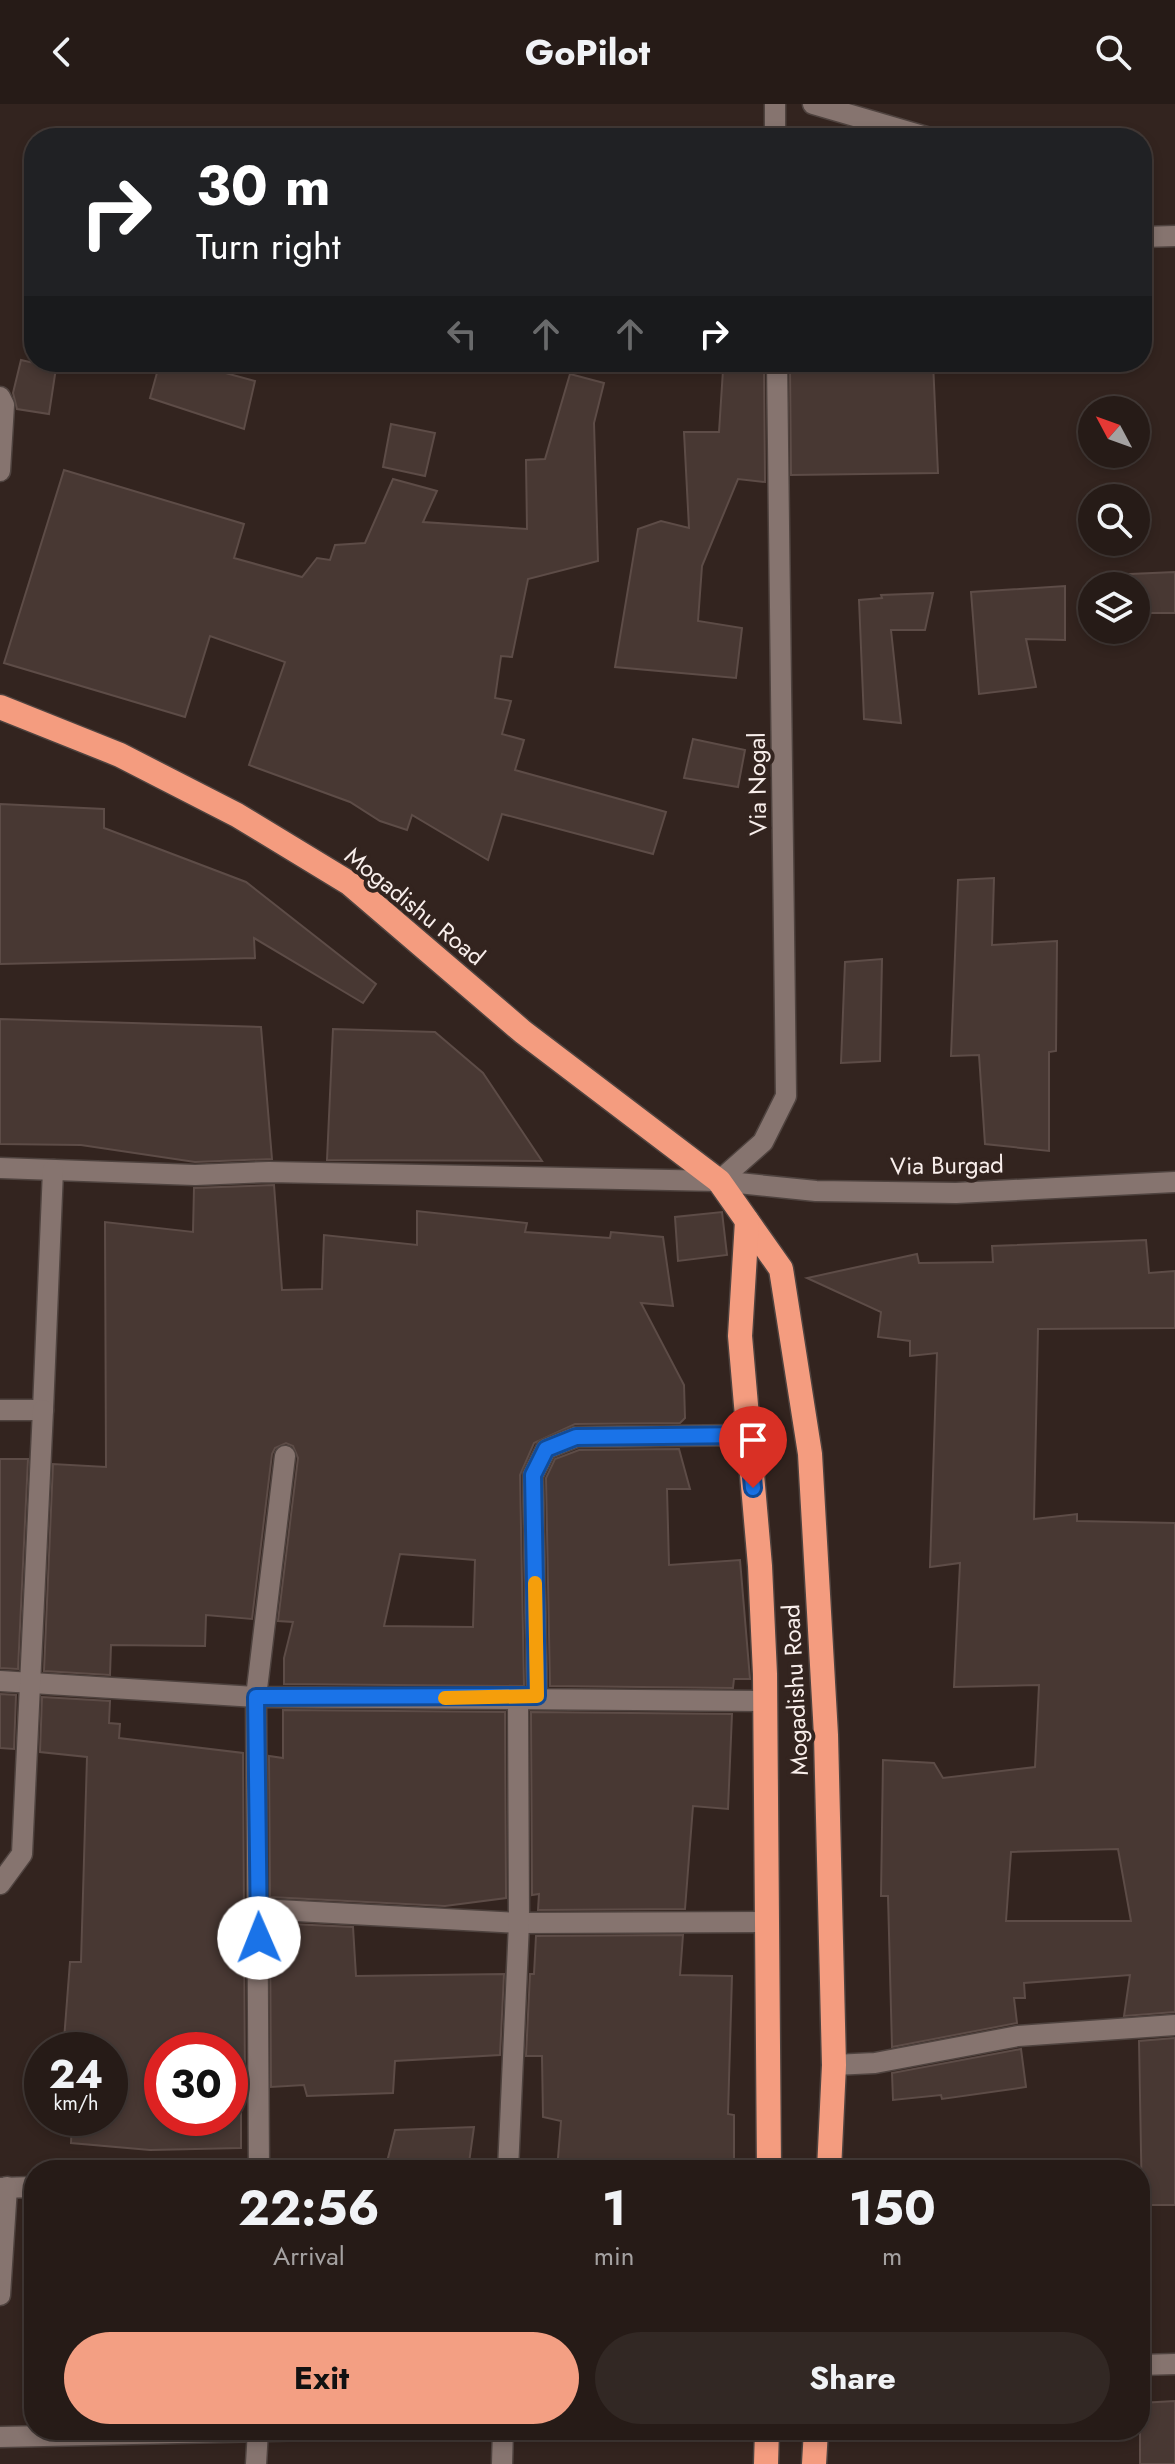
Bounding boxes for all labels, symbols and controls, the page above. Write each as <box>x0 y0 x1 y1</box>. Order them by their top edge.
text: GoPilot <box>525 26 650 78</box>
icon: back <box>40 30 84 74</box>
icon: search <box>1091 30 1135 74</box>
text: 30 m <box>196 145 331 226</box>
icon: right <box>64 160 168 264</box>
text: Turn right <box>196 220 341 272</box>
icon: left <box>440 312 484 356</box>
icon: ahead <box>524 312 568 356</box>
icon: ahead <box>608 312 652 356</box>
icon: right <box>692 312 736 356</box>
north arrow <box>1078 396 1150 468</box>
map controls <box>1078 396 1150 644</box>
button: search <box>1078 484 1150 556</box>
button: layers <box>1078 572 1150 644</box>
street label: Via Nogal <box>739 732 775 836</box>
street label: Mogadishu Road <box>337 838 493 974</box>
street label: Via Burgad <box>890 1147 1004 1183</box>
pin <box>719 1406 787 1488</box>
icon: arrive <box>731 1418 775 1462</box>
street label: Mogadishu Road <box>773 1603 817 1777</box>
position arrow <box>217 1896 301 1980</box>
speed limit sign: 30 <box>144 2032 248 2136</box>
text: 24 <box>49 2045 103 2103</box>
text: km/h <box>53 2089 99 2118</box>
text: 22:56 <box>238 2174 380 2243</box>
text: 1 <box>602 2174 626 2243</box>
text: 150 <box>849 2174 936 2243</box>
text: Arrival <box>273 2237 345 2275</box>
text: min <box>594 2237 635 2275</box>
text: m <box>882 2237 902 2275</box>
button: Exit <box>64 2332 579 2424</box>
button: Share <box>595 2332 1110 2424</box>

